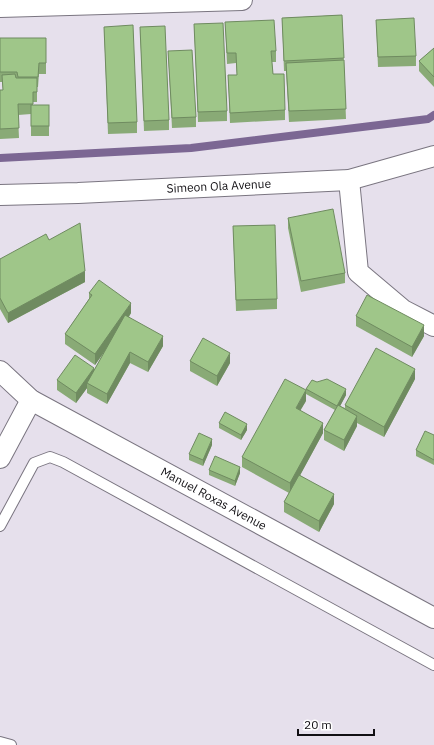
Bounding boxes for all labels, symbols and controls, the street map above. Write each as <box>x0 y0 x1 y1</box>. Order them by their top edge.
street label: Simeon Ola Avenue <box>166 176 272 196</box>
street label: Manuel Roxas Avenue <box>158 464 270 533</box>
scale bar <box>298 711 374 737</box>
text: 20 m <box>304 717 332 732</box>

